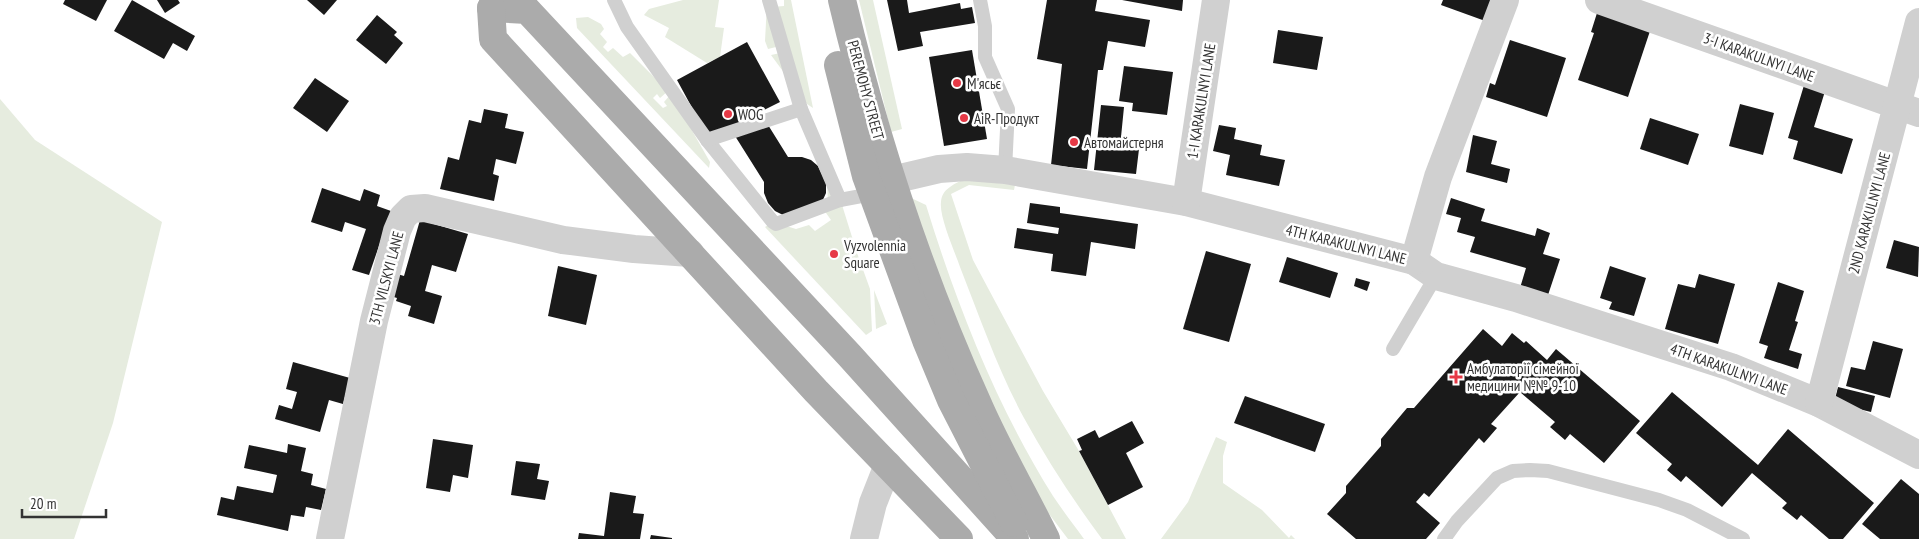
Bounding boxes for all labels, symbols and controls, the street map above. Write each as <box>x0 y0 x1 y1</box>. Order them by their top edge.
street label: 3-I KARAKULNYI LANE <box>1701 28 1817 86</box>
street label: PEREMOHY STREET <box>844 38 888 142</box>
street label: 1-I KARAKULNYI LANE <box>1182 42 1220 160</box>
place label: М'ясьє <box>967 74 1001 93</box>
marker: М'ясьє <box>951 77 963 89</box>
place label: WOG <box>738 105 763 124</box>
marker: WOG <box>722 108 734 120</box>
place label: AiR-Продукт <box>974 109 1039 128</box>
marker: AiR-Продукт <box>958 112 970 124</box>
place label: Автомайстерня <box>1084 133 1164 152</box>
marker: Автомайстерня <box>1068 136 1080 148</box>
street label: 2ND KARAKULNYI LANE <box>1844 150 1894 276</box>
street label: 4TH KARAKULNYI LANE <box>1284 220 1408 268</box>
street label: 3TH VILSKYI LANE <box>364 229 408 327</box>
place label: Vyzvolennia Square <box>843 236 906 272</box>
marker: Vyzvolennia Square <box>828 248 840 260</box>
street label: 4TH KARAKULNYI LANE <box>1668 339 1790 399</box>
place label: Амбулаторії сімейної медицини №№ 9-10 <box>1467 359 1580 395</box>
marker: Амбулаторії сімейної медицини №№ 9-10 <box>1449 370 1463 384</box>
scale bar <box>22 486 106 518</box>
text: 20 m <box>30 494 56 513</box>

